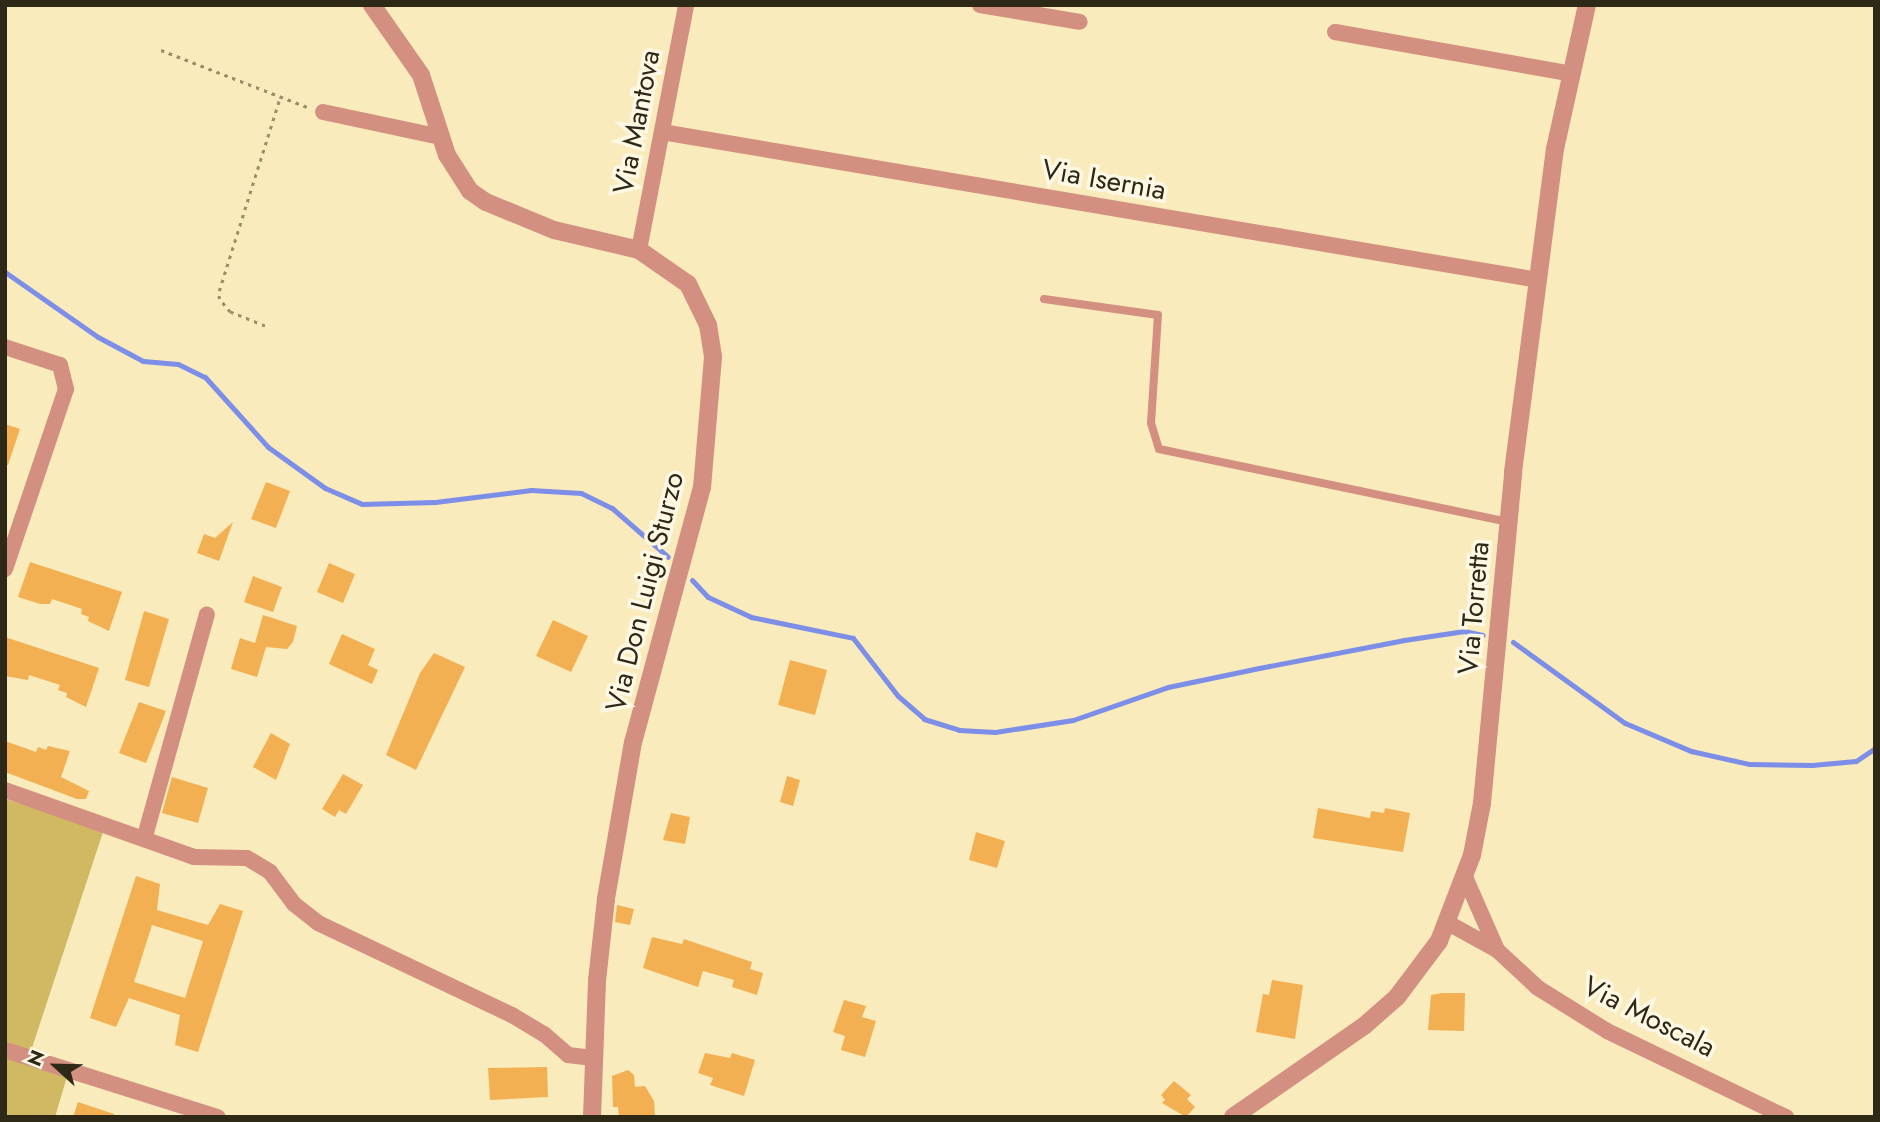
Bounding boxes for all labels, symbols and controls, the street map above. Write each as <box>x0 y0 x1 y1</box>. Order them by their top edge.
street label: Via Mantova <box>607 47 667 197</box>
street label: Via Isernia <box>1039 153 1169 207</box>
street label: Via Don Luigi Sturzo <box>599 469 691 715</box>
street label: Via Torretta <box>1451 540 1497 676</box>
street label: Via Moscala <box>1577 969 1721 1065</box>
north arrow <box>21 1031 91 1101</box>
text: N <box>21 1046 51 1070</box>

